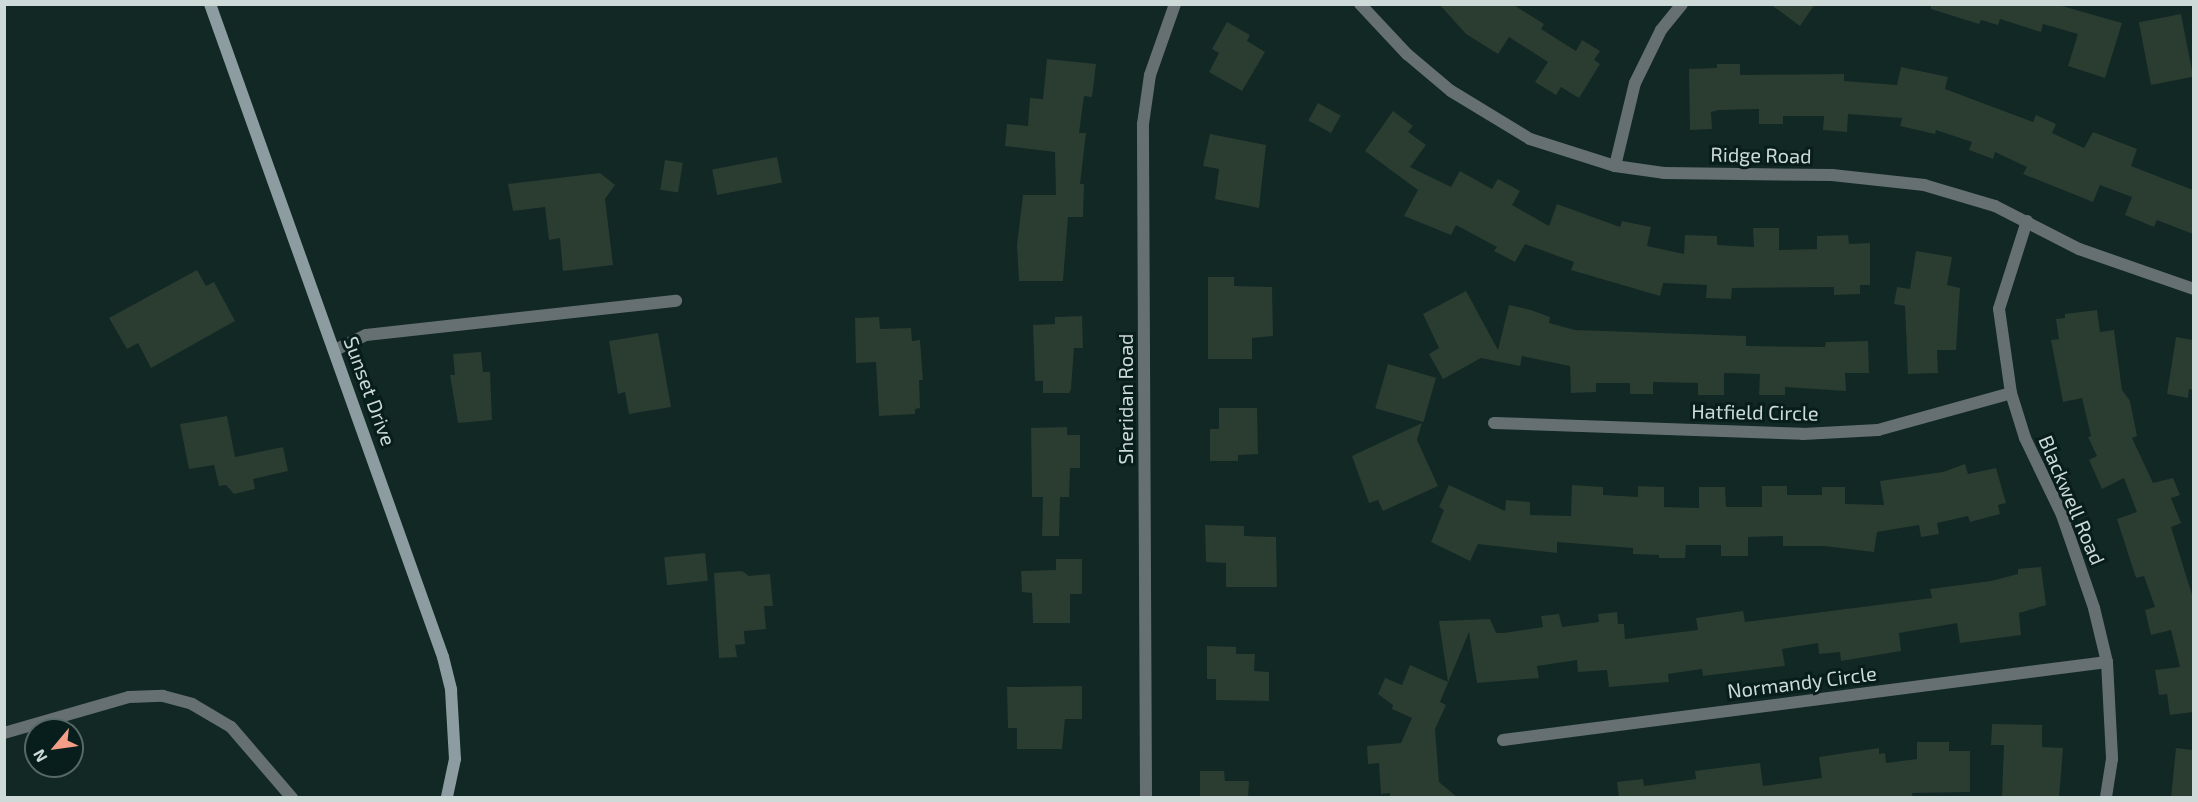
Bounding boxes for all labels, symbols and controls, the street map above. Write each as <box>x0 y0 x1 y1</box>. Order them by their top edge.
street label: Ridge Road <box>1710 142 1812 168</box>
street label: Sunset Drive <box>339 333 401 449</box>
street label: Sheridan Road <box>1113 333 1137 465</box>
street label: Hatfield Circle <box>1691 399 1819 425</box>
street label: Blackwell Road <box>2034 431 2110 569</box>
street label: Normandy Circle <box>1726 661 1878 703</box>
north arrow <box>24 718 84 778</box>
text: N <box>28 746 51 766</box>

